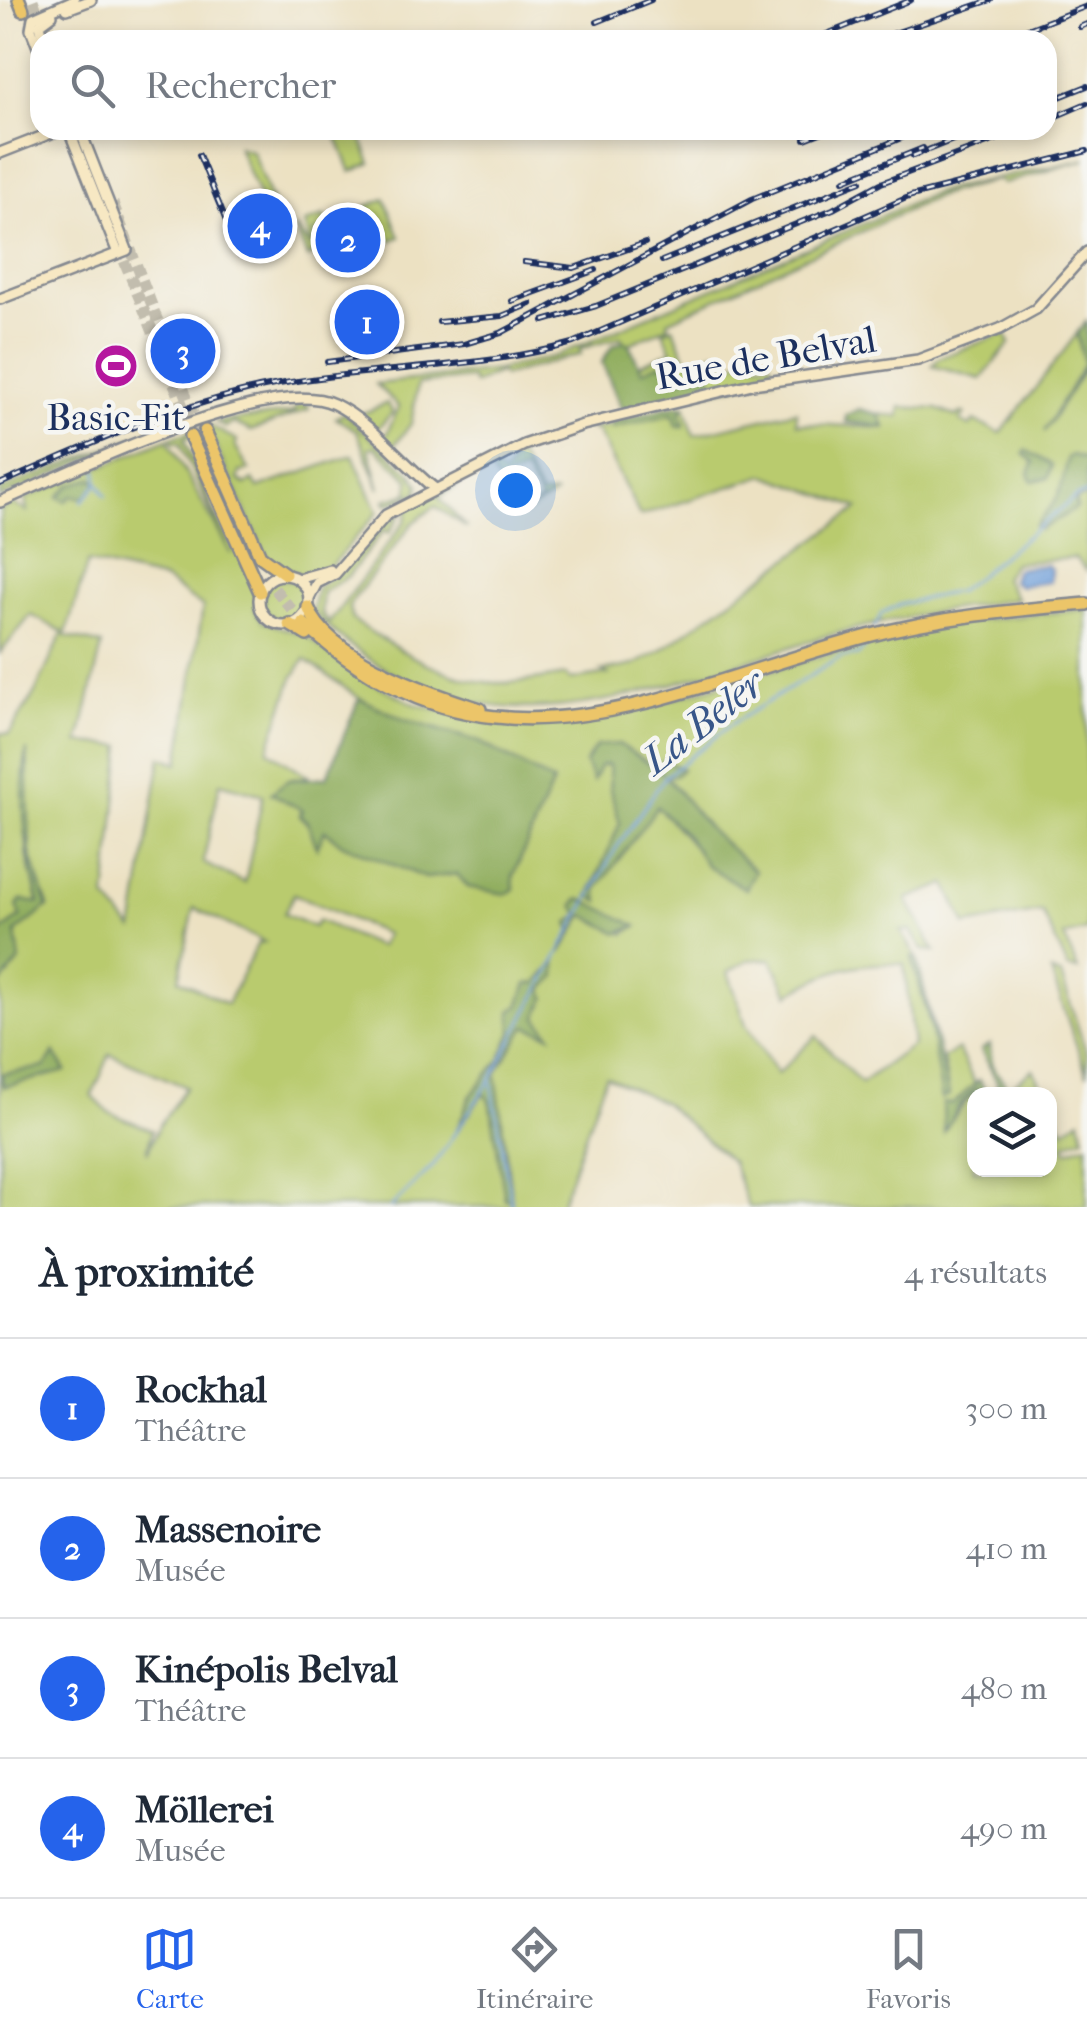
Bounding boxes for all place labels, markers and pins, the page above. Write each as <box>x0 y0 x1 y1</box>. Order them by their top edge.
pin: 4 <box>228 188 292 264</box>
pin: 2 <box>316 202 380 278</box>
pin: 1 <box>334 284 400 360</box>
pin: 3 <box>150 314 216 388</box>
sports icon: Basic-Fit <box>93 343 139 389</box>
place label: Basic-Fit <box>47 395 186 440</box>

